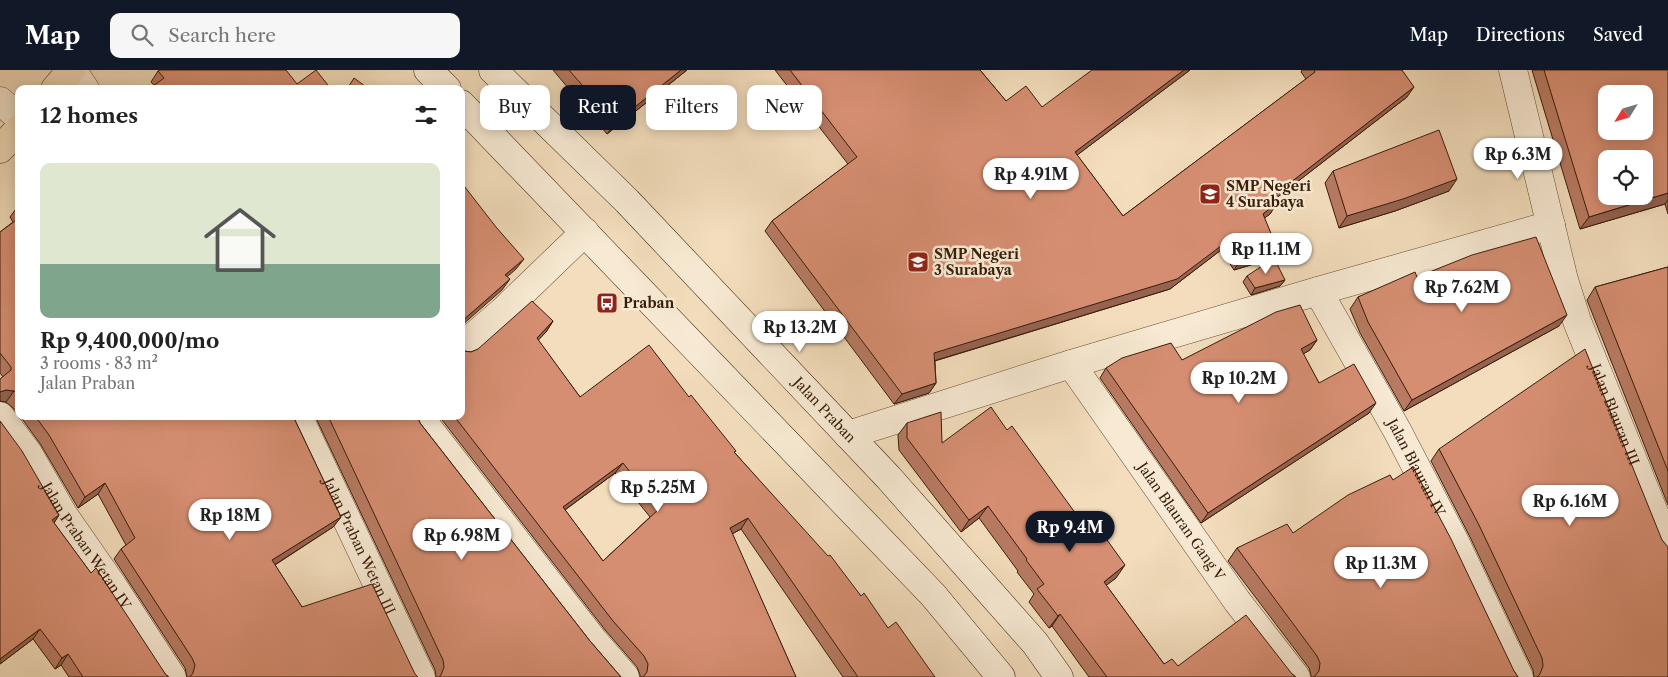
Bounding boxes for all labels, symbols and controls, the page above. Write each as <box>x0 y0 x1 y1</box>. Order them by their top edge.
search box <box>110 13 460 58</box>
text: Map <box>25 21 80 50</box>
icon: search <box>128 21 156 49</box>
text: Search here <box>168 24 276 47</box>
text: Map <box>1409 24 1448 46</box>
text: Directions <box>1476 24 1565 46</box>
text: Saved <box>1593 24 1643 46</box>
chip: Buy <box>480 85 550 130</box>
chip: Rent <box>560 85 636 130</box>
chip: Filters <box>646 85 737 130</box>
chip: New <box>747 85 822 130</box>
north arrow <box>1598 85 1652 140</box>
map controls <box>1598 85 1653 205</box>
icon: filters <box>412 101 440 129</box>
text: 12 homes <box>40 103 138 128</box>
pin: Rp 6.3M <box>1472 138 1564 180</box>
text: Rp 6.3M <box>1484 144 1552 164</box>
button: locate <box>1598 150 1653 205</box>
pin: Rp 4.91M <box>979 158 1083 200</box>
text: Rp 4.91M <box>994 164 1068 184</box>
place label: SMP Negeri 4 Surabaya <box>1226 177 1311 211</box>
school or university icon: SMP Negeri 4 Surabaya <box>1198 182 1222 206</box>
icon: home <box>195 195 285 285</box>
pin: Rp 11.1M <box>1214 232 1318 275</box>
text: Rp 11.1M <box>1231 239 1301 259</box>
place label: SMP Negeri 3 Surabaya <box>934 245 1019 279</box>
school or university icon: SMP Negeri 3 Surabaya <box>906 250 930 274</box>
pin: Rp 7.62M <box>1410 270 1514 313</box>
text: Rp 7.62M <box>1425 277 1499 297</box>
bus stop icon: Praban <box>595 291 619 315</box>
place label: Praban <box>623 294 675 312</box>
pin: Rp 13.2M <box>748 310 852 353</box>
text: Rp 13.2M <box>763 317 837 337</box>
text: Rp 9,400,000/mo <box>40 328 219 353</box>
text: 3 rooms · 83 m² <box>40 353 158 373</box>
street label: Jalan Blauran III <box>1585 359 1643 468</box>
pin: Rp 10.2M <box>1187 362 1291 404</box>
text: Rp 10.2M <box>1202 368 1276 388</box>
street label: Jalan Praban <box>788 372 860 447</box>
text: Jalan Praban <box>40 373 135 393</box>
street label: Jalan Blauran IV <box>1382 414 1449 520</box>
street label: Jalan Blauran Gang V <box>1132 457 1229 584</box>
pin: Rp 5.25M <box>606 470 710 513</box>
street label: Jalan Praban Wetan III <box>319 473 399 618</box>
street label: Jalan Praban Wetan IV <box>37 477 135 613</box>
text: Rp 5.25M <box>620 477 696 497</box>
pin: Rp 6.16M <box>1518 484 1622 527</box>
text: Rp 6.16M <box>1533 491 1607 511</box>
pin: Rp 18M <box>189 498 271 541</box>
text: Rp 18M <box>199 505 261 525</box>
pin: Rp 9.4M <box>1024 510 1116 553</box>
text: Rp 9.4M <box>1037 517 1103 537</box>
pin: Rp 6.98M <box>410 518 514 561</box>
text: Rp 6.98M <box>423 525 501 545</box>
pin: Rp 11.3M <box>1329 546 1433 589</box>
text: Rp 11.3M <box>1345 553 1417 573</box>

